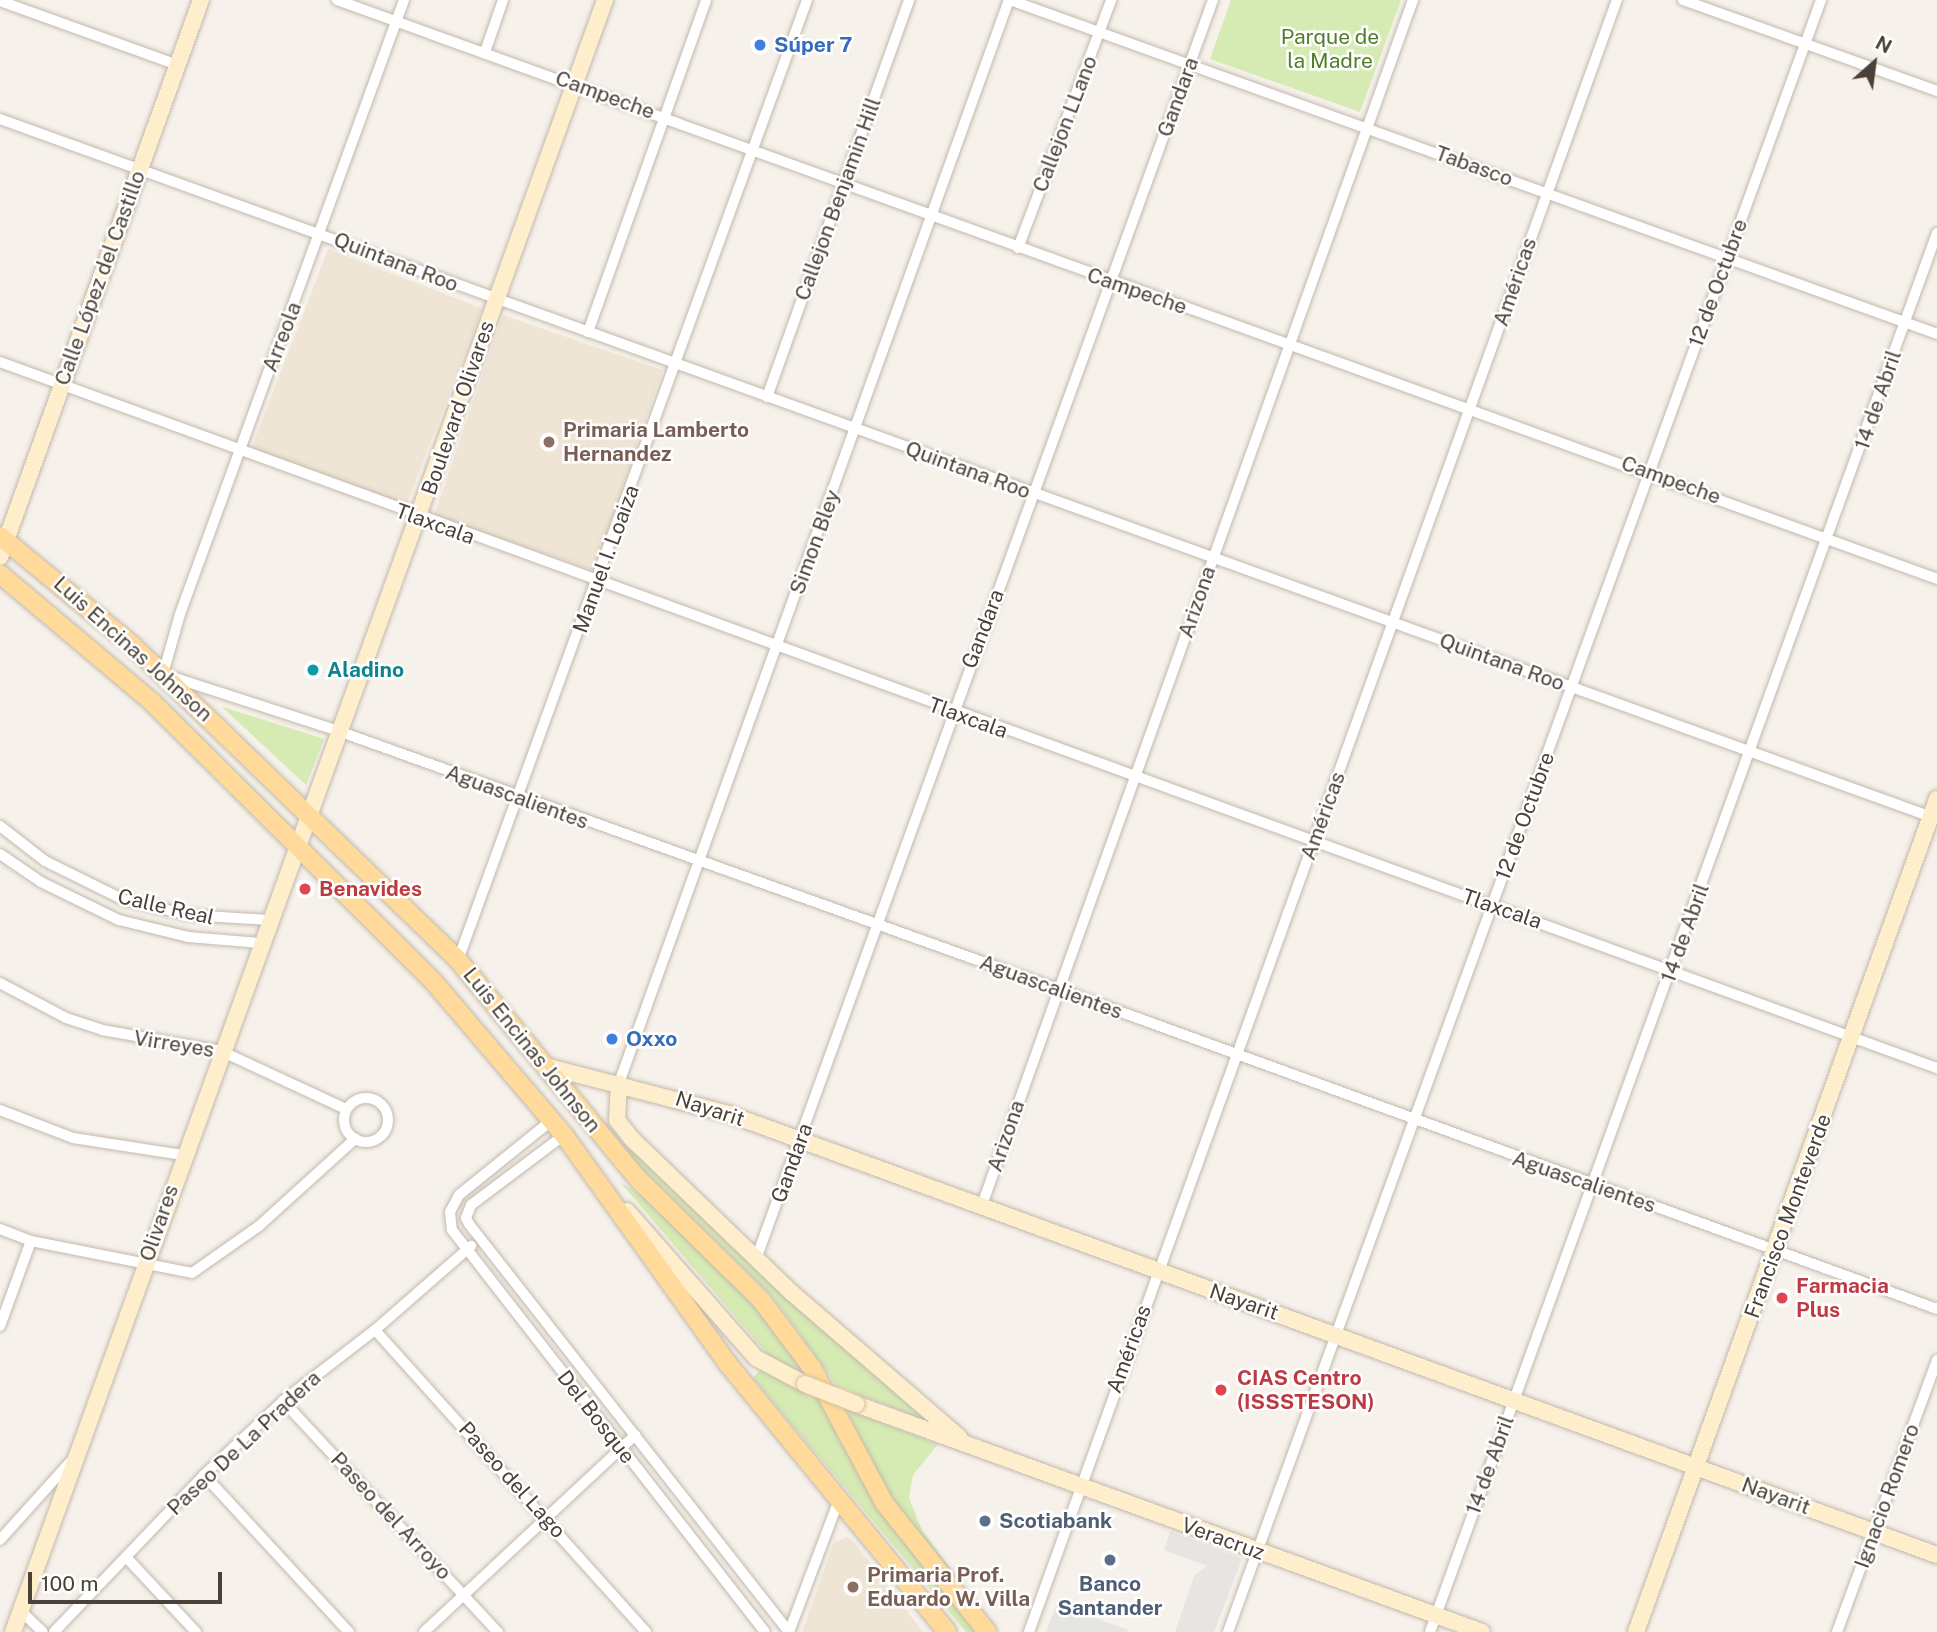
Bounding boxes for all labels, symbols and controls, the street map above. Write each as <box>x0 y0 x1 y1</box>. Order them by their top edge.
park label: Parque de la Madre <box>1281 24 1379 74</box>
north arrow <box>1839 28 1909 98</box>
text: N <box>1872 31 1896 58</box>
place label: Súper 7 <box>774 32 852 58</box>
marker: Súper 7 <box>752 37 768 53</box>
street label: Callejon LLano <box>1027 52 1103 196</box>
street label: Gandara <box>1152 54 1204 140</box>
street label: Campeche <box>552 65 658 125</box>
street label: Callejon Benjamin Hill <box>790 94 886 304</box>
street label: Tabasco <box>1432 140 1516 192</box>
street label: Calle López del Castillo <box>49 167 151 389</box>
street label: 12 de Octubre <box>1683 215 1753 351</box>
street label: Quintana Roo <box>330 227 462 297</box>
street label: Américas <box>1488 235 1542 329</box>
street label: Campeche <box>1084 262 1190 320</box>
street label: Arreola <box>257 299 307 375</box>
street label: Boulevard Olivares <box>416 318 500 498</box>
street label: 14 de Abril <box>1849 347 1907 453</box>
place label: Primaria Lamberto Hernandez <box>563 417 749 467</box>
marker: Primaria Lamberto Hernandez <box>541 434 557 450</box>
street label: Quintana Roo <box>902 436 1034 504</box>
street label: Campeche <box>1618 450 1724 510</box>
street label: Manuel I. Loaiza <box>568 482 644 636</box>
street label: Simon Bley <box>784 486 846 598</box>
street label: Tlaxcala <box>392 498 478 550</box>
street label: Arizona <box>1173 563 1221 641</box>
street label: Luis Encinas Johnson <box>48 571 218 727</box>
street label: Gandara <box>956 586 1010 672</box>
street label: Quintana Roo <box>1436 628 1568 696</box>
place label: Aladino <box>327 657 404 683</box>
marker: Aladino <box>305 662 321 678</box>
street label: Tlaxcala <box>925 692 1011 744</box>
street label: 12 de Octubre <box>1490 748 1560 884</box>
street label: Aguascalientes <box>442 760 592 834</box>
street label: Américas <box>1295 769 1351 863</box>
place label: Benavides <box>319 876 422 902</box>
street label: 14 de Abril <box>1655 880 1715 986</box>
marker: Benavides <box>297 881 313 897</box>
street label: Calle Real <box>115 884 217 930</box>
street label: Tlaxcala <box>1459 884 1545 934</box>
street label: Aguascalientes <box>976 950 1126 1024</box>
street label: Luis Encinas Johnson <box>458 962 606 1138</box>
street label: Virreyes <box>132 1025 216 1063</box>
place label: Oxxo <box>626 1026 677 1052</box>
marker: Oxxo <box>604 1031 620 1047</box>
street label: Nayarit <box>672 1086 748 1132</box>
street label: Arizona <box>982 1097 1030 1175</box>
street label: Francisco Monteverde <box>1739 1110 1837 1322</box>
street label: Gandara <box>766 1120 818 1206</box>
street label: Aguascalientes <box>1509 1146 1659 1218</box>
street label: Olivares <box>134 1181 184 1265</box>
place label: Farmacia Plus <box>1796 1273 1889 1323</box>
street label: Nayarit <box>1206 1278 1282 1326</box>
marker: Farmacia Plus <box>1774 1290 1790 1306</box>
street label: Américas <box>1101 1302 1157 1396</box>
street label: Paseo De La Pradera <box>162 1365 326 1521</box>
street label: Del Bosque <box>552 1365 640 1469</box>
place label: CIAS Centro (ISSSTESON) <box>1237 1365 1375 1415</box>
marker: CIAS Centro (ISSSTESON) <box>1211 1380 1231 1400</box>
street label: 14 de Abril <box>1460 1412 1520 1518</box>
street label: Paseo del Lago <box>453 1417 571 1543</box>
street label: Ignacio Romero <box>1849 1420 1925 1572</box>
street label: Paseo del Arroyo <box>325 1447 457 1585</box>
street label: Nayarit <box>1738 1472 1814 1520</box>
place label: Scotiabank <box>999 1508 1112 1534</box>
street label: Veracruz <box>1178 1512 1268 1566</box>
marker: Scotiabank <box>977 1513 993 1529</box>
marker: Banco Santander <box>1102 1552 1118 1568</box>
scale bar <box>32 1558 226 1602</box>
place label: Primaria Prof. Eduardo W. Villa <box>867 1562 1031 1612</box>
text: 100 m <box>41 1571 98 1596</box>
place label: Banco Santander <box>1058 1571 1162 1621</box>
marker: Primaria Prof. Eduardo W. Villa <box>845 1579 861 1595</box>

